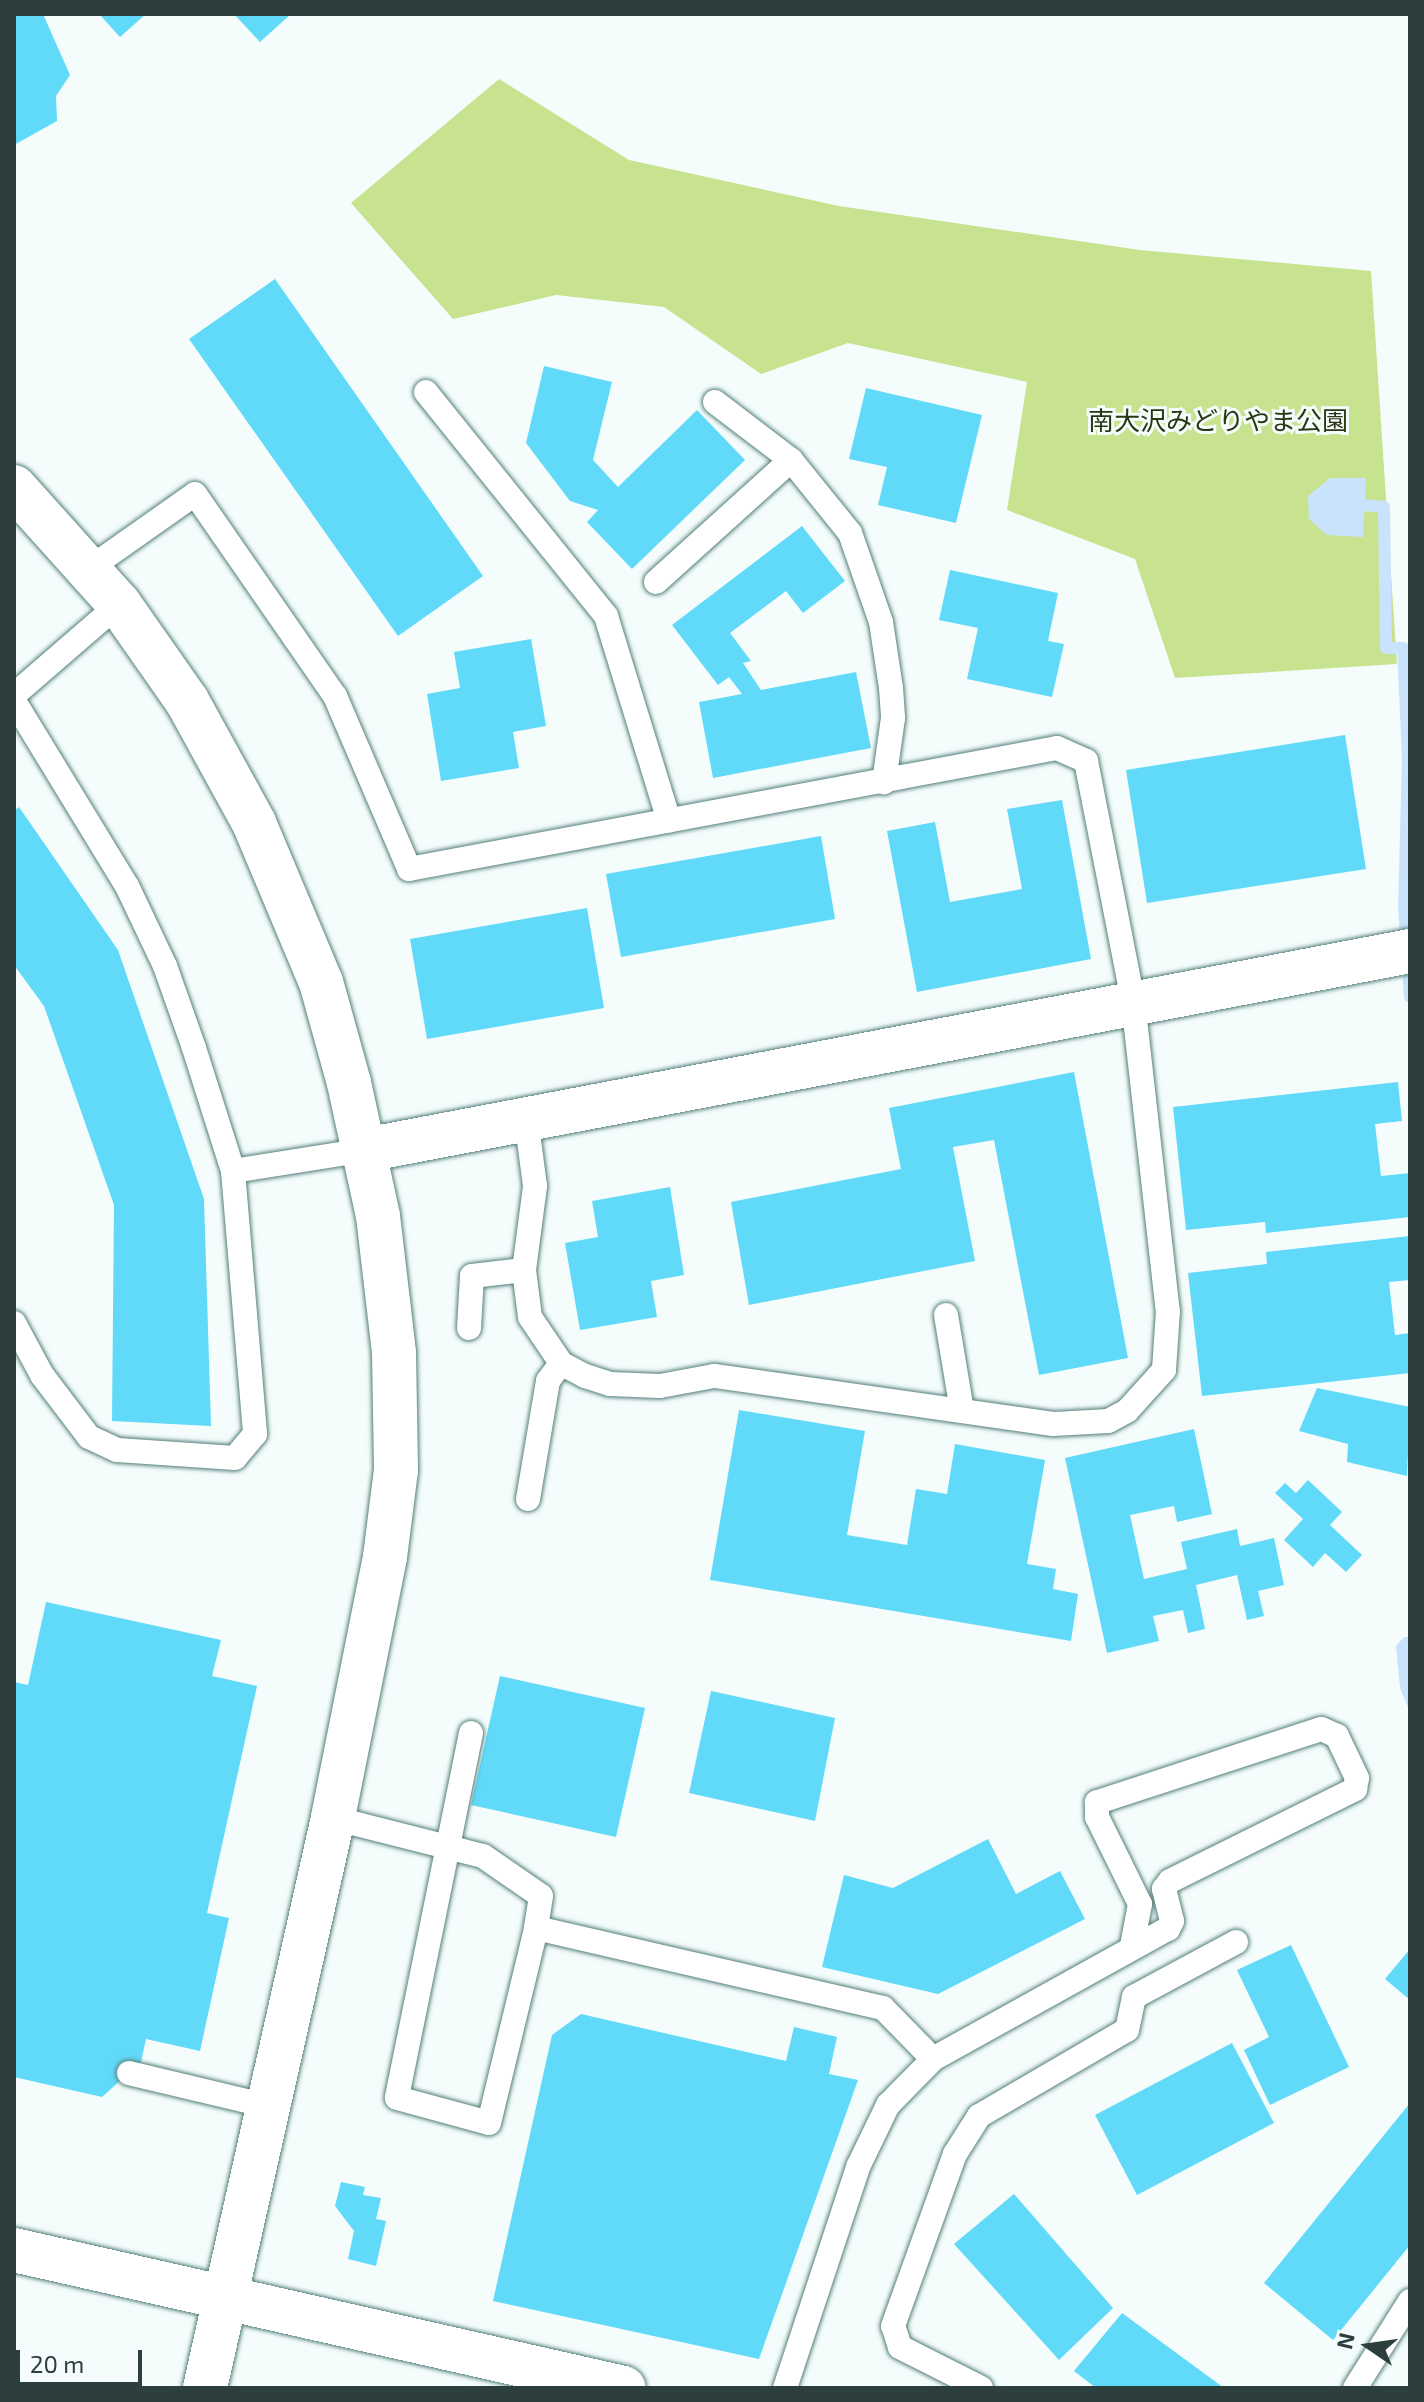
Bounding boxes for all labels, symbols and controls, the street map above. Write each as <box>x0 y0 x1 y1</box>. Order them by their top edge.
park label: 南大沢みどりやま公園 <box>1088 404 1348 436</box>
north arrow <box>1328 2306 1408 2386</box>
text: N <box>1330 2330 1359 2351</box>
scale bar <box>20 2334 146 2384</box>
text: 20 m <box>30 2349 84 2378</box>

